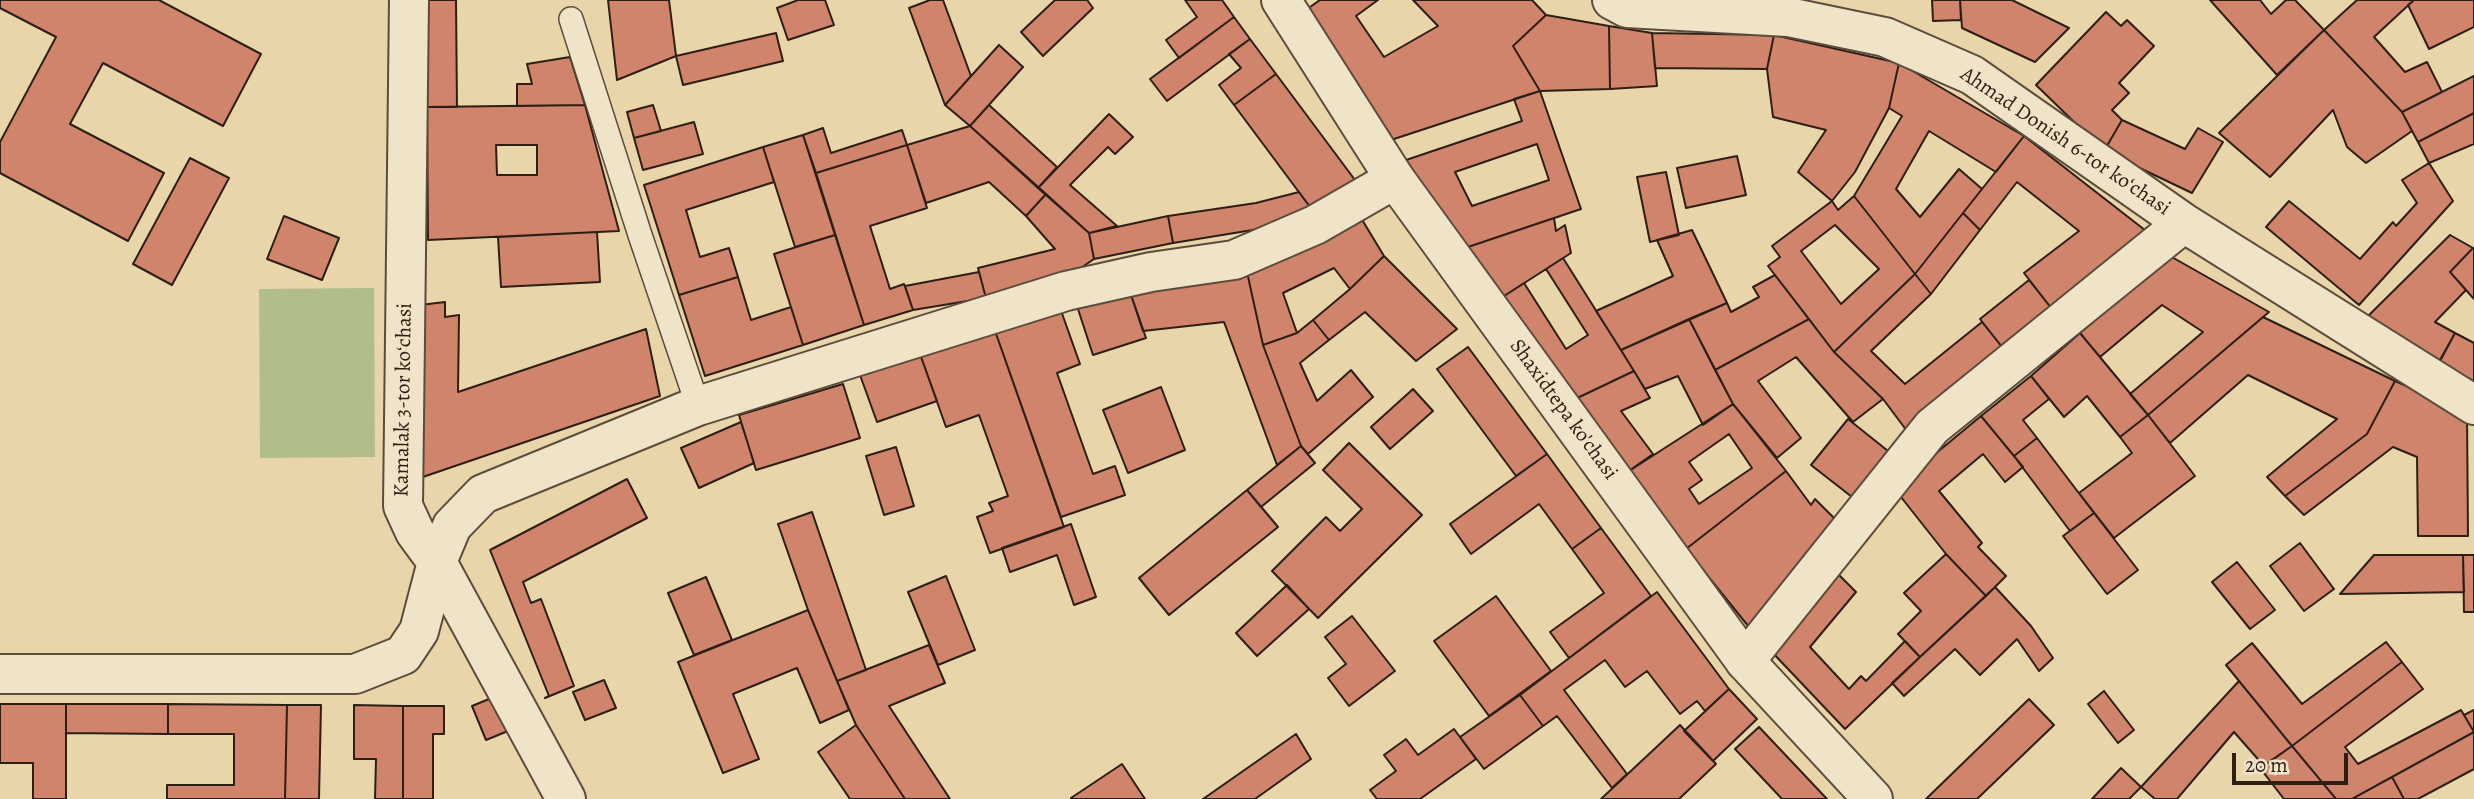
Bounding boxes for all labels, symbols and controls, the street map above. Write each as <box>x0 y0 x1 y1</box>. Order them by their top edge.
street label: Ahmad Donish 6-tor koʻchasi <box>1955 62 2175 222</box>
street label: Kamalak 3-tor koʻchasi <box>390 303 418 497</box>
street label: Shaxidtepa ko'chasi <box>1504 335 1622 485</box>
scale bar <box>2236 740 2352 784</box>
text: 20 m <box>2245 751 2288 779</box>

